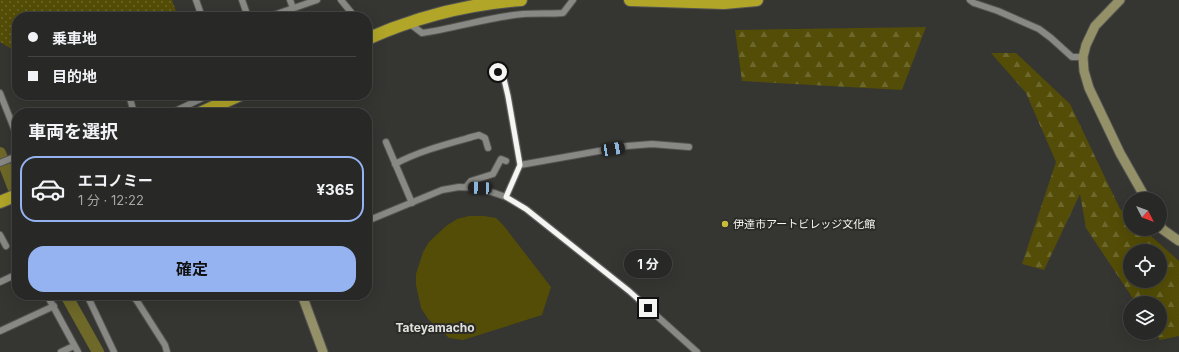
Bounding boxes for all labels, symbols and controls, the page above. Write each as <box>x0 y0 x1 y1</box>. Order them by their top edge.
text: 乗車地 <box>52 29 97 48</box>
route start <box>489 63 507 81</box>
text: 目的地 <box>52 67 97 86</box>
text: 車両を選択 <box>28 121 118 142</box>
car <box>600 141 626 157</box>
icon: car <box>30 171 66 207</box>
text: エコノミー <box>78 171 153 190</box>
text: ¥365 <box>316 180 354 199</box>
car <box>468 182 492 194</box>
text: 1 分 · 12:22 <box>78 192 144 208</box>
north arrow <box>1123 192 1167 236</box>
map controls <box>1123 192 1167 340</box>
place label: 伊達市アートビレッジ文化館 <box>733 217 875 231</box>
marker: 伊達市アートビレッジ文化館 <box>720 219 730 229</box>
button: locate <box>1123 244 1167 288</box>
button: 確定 <box>28 246 356 292</box>
callout: 1 分 <box>624 250 672 278</box>
text: 1 分 <box>637 256 659 272</box>
button: layers <box>1123 296 1167 340</box>
route end <box>639 299 657 317</box>
district label: Tateyamacho <box>395 320 475 335</box>

